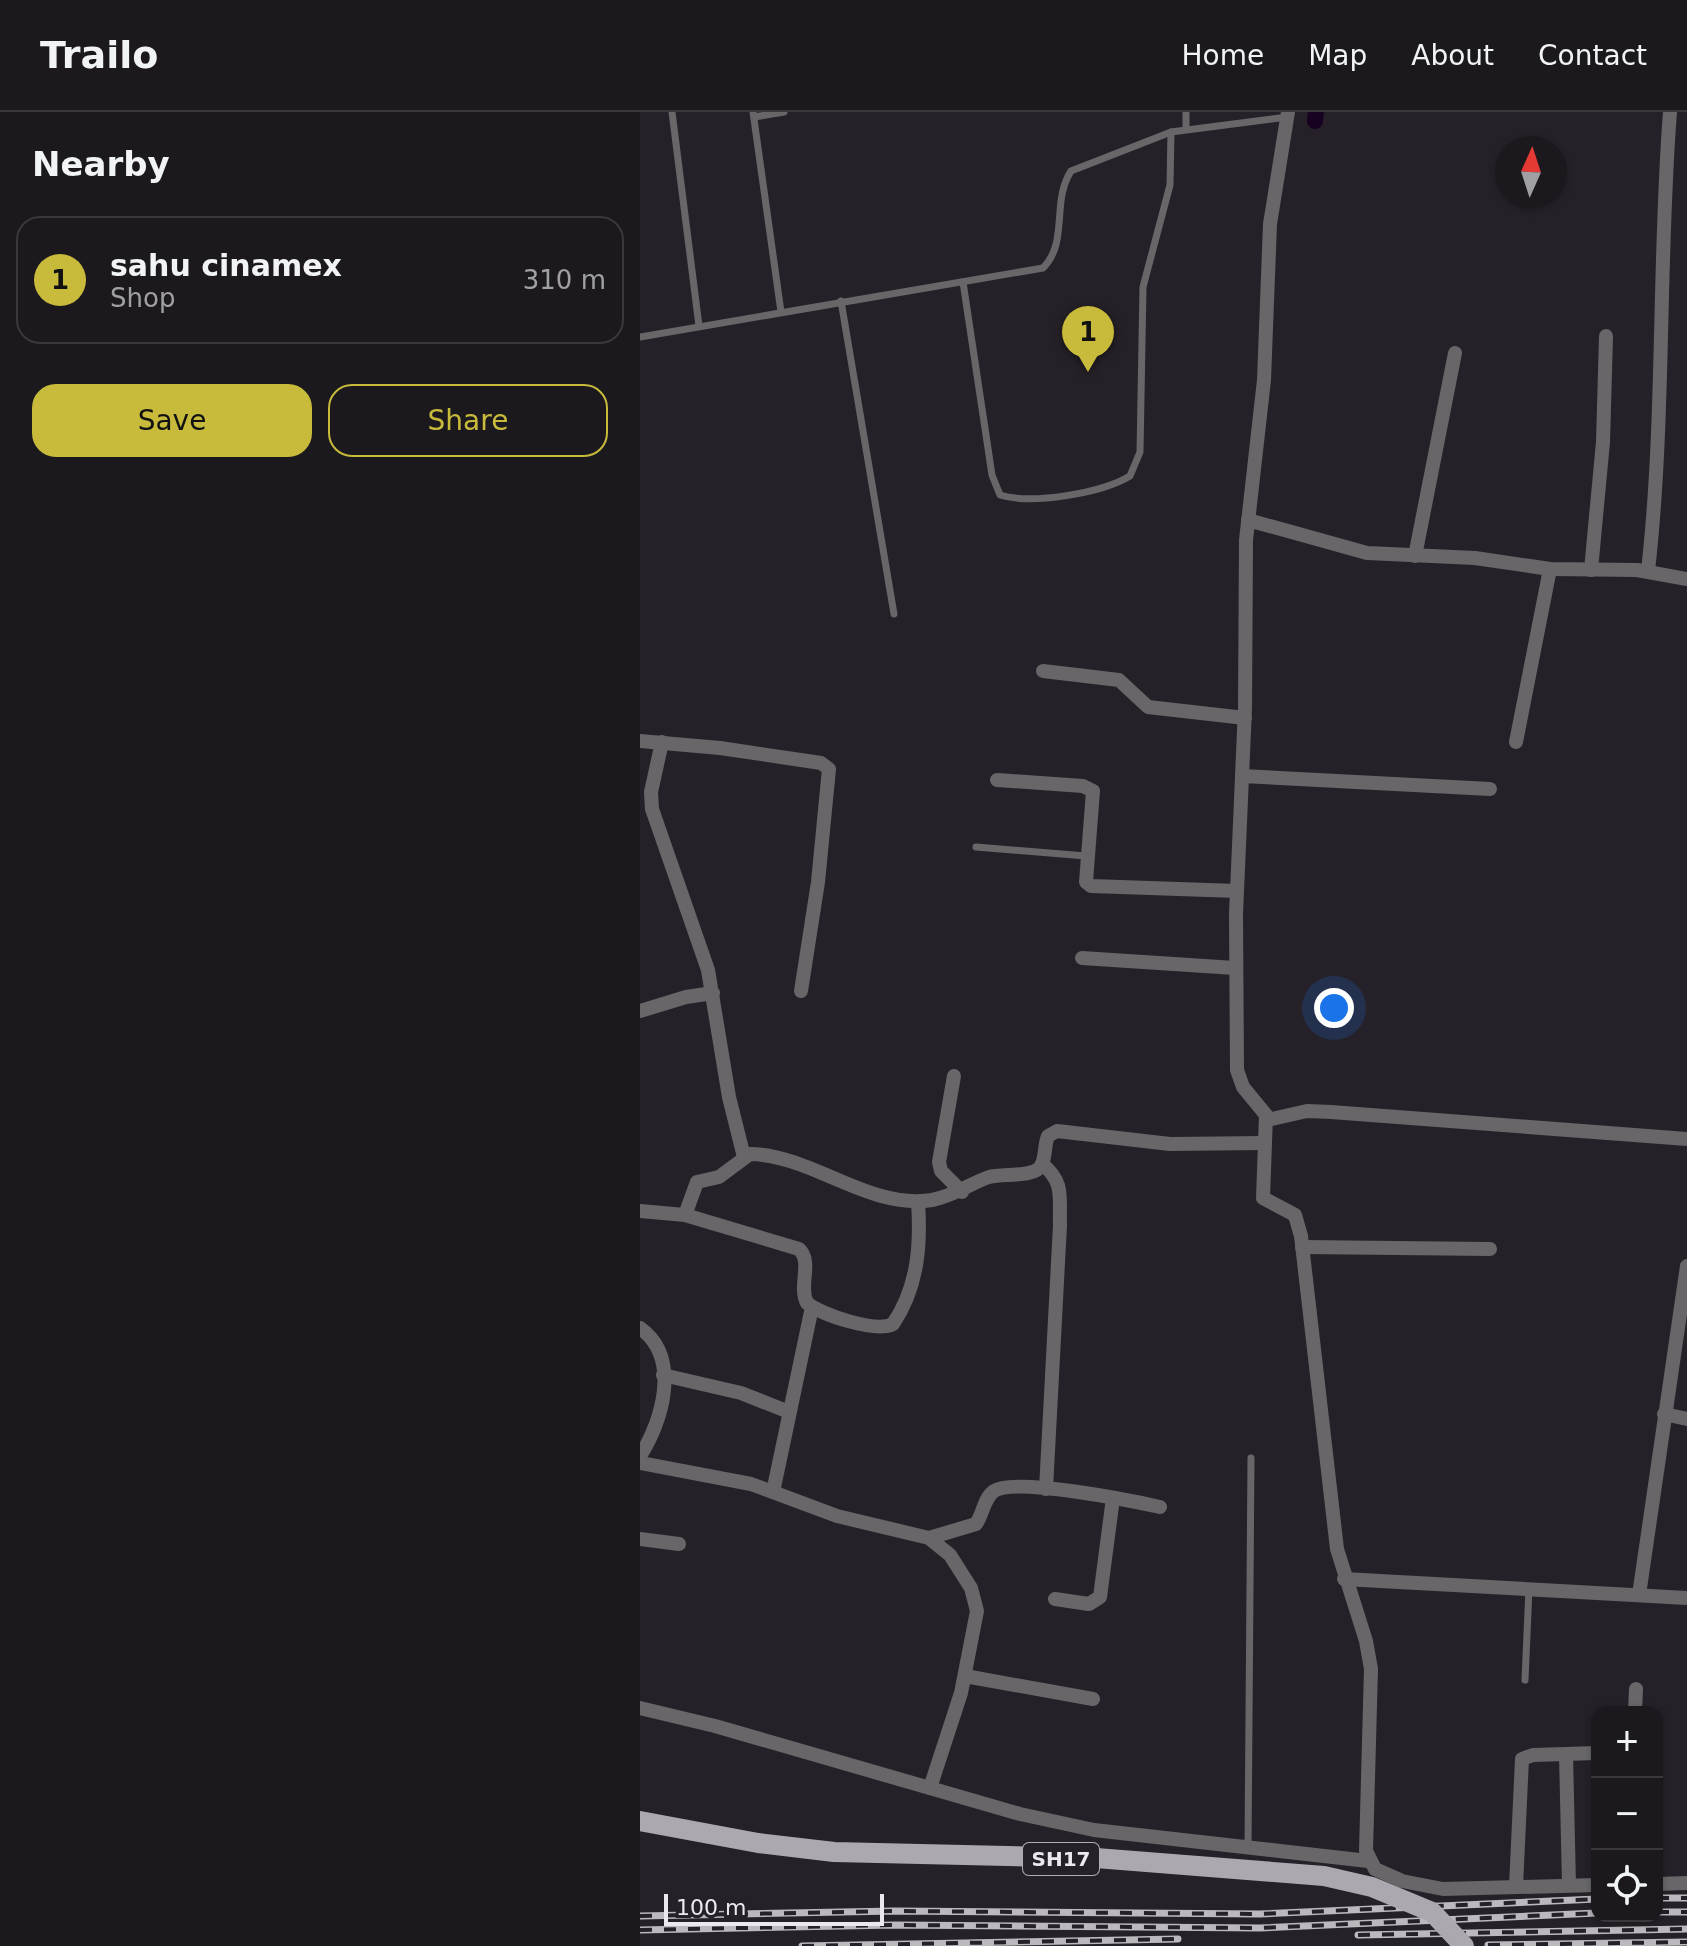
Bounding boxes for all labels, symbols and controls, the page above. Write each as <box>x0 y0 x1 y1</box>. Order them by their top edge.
text: Trailo <box>40 33 158 77</box>
text: Home <box>1181 39 1264 72</box>
text: Map <box>1308 39 1367 72</box>
text: About <box>1411 39 1494 72</box>
text: Contact <box>1538 39 1647 72</box>
north arrow <box>1495 136 1567 208</box>
text: Nearby <box>32 144 170 184</box>
text: sahu cinamex <box>110 248 342 283</box>
text: 1 <box>51 265 69 295</box>
text: 310 m <box>523 265 606 295</box>
text: Shop <box>110 283 175 313</box>
pin: 1 <box>1062 306 1114 372</box>
button: Save <box>32 384 312 457</box>
button: Share <box>328 384 608 457</box>
your location <box>1314 988 1354 1028</box>
map controls <box>1591 1706 1663 1922</box>
button: + <box>1591 1706 1663 1778</box>
button: − <box>1591 1778 1663 1850</box>
road number: SH17 <box>1023 1843 1099 1875</box>
button: locate <box>1591 1850 1663 1922</box>
scale bar <box>664 1890 884 1926</box>
text: 100 m <box>676 1895 746 1920</box>

